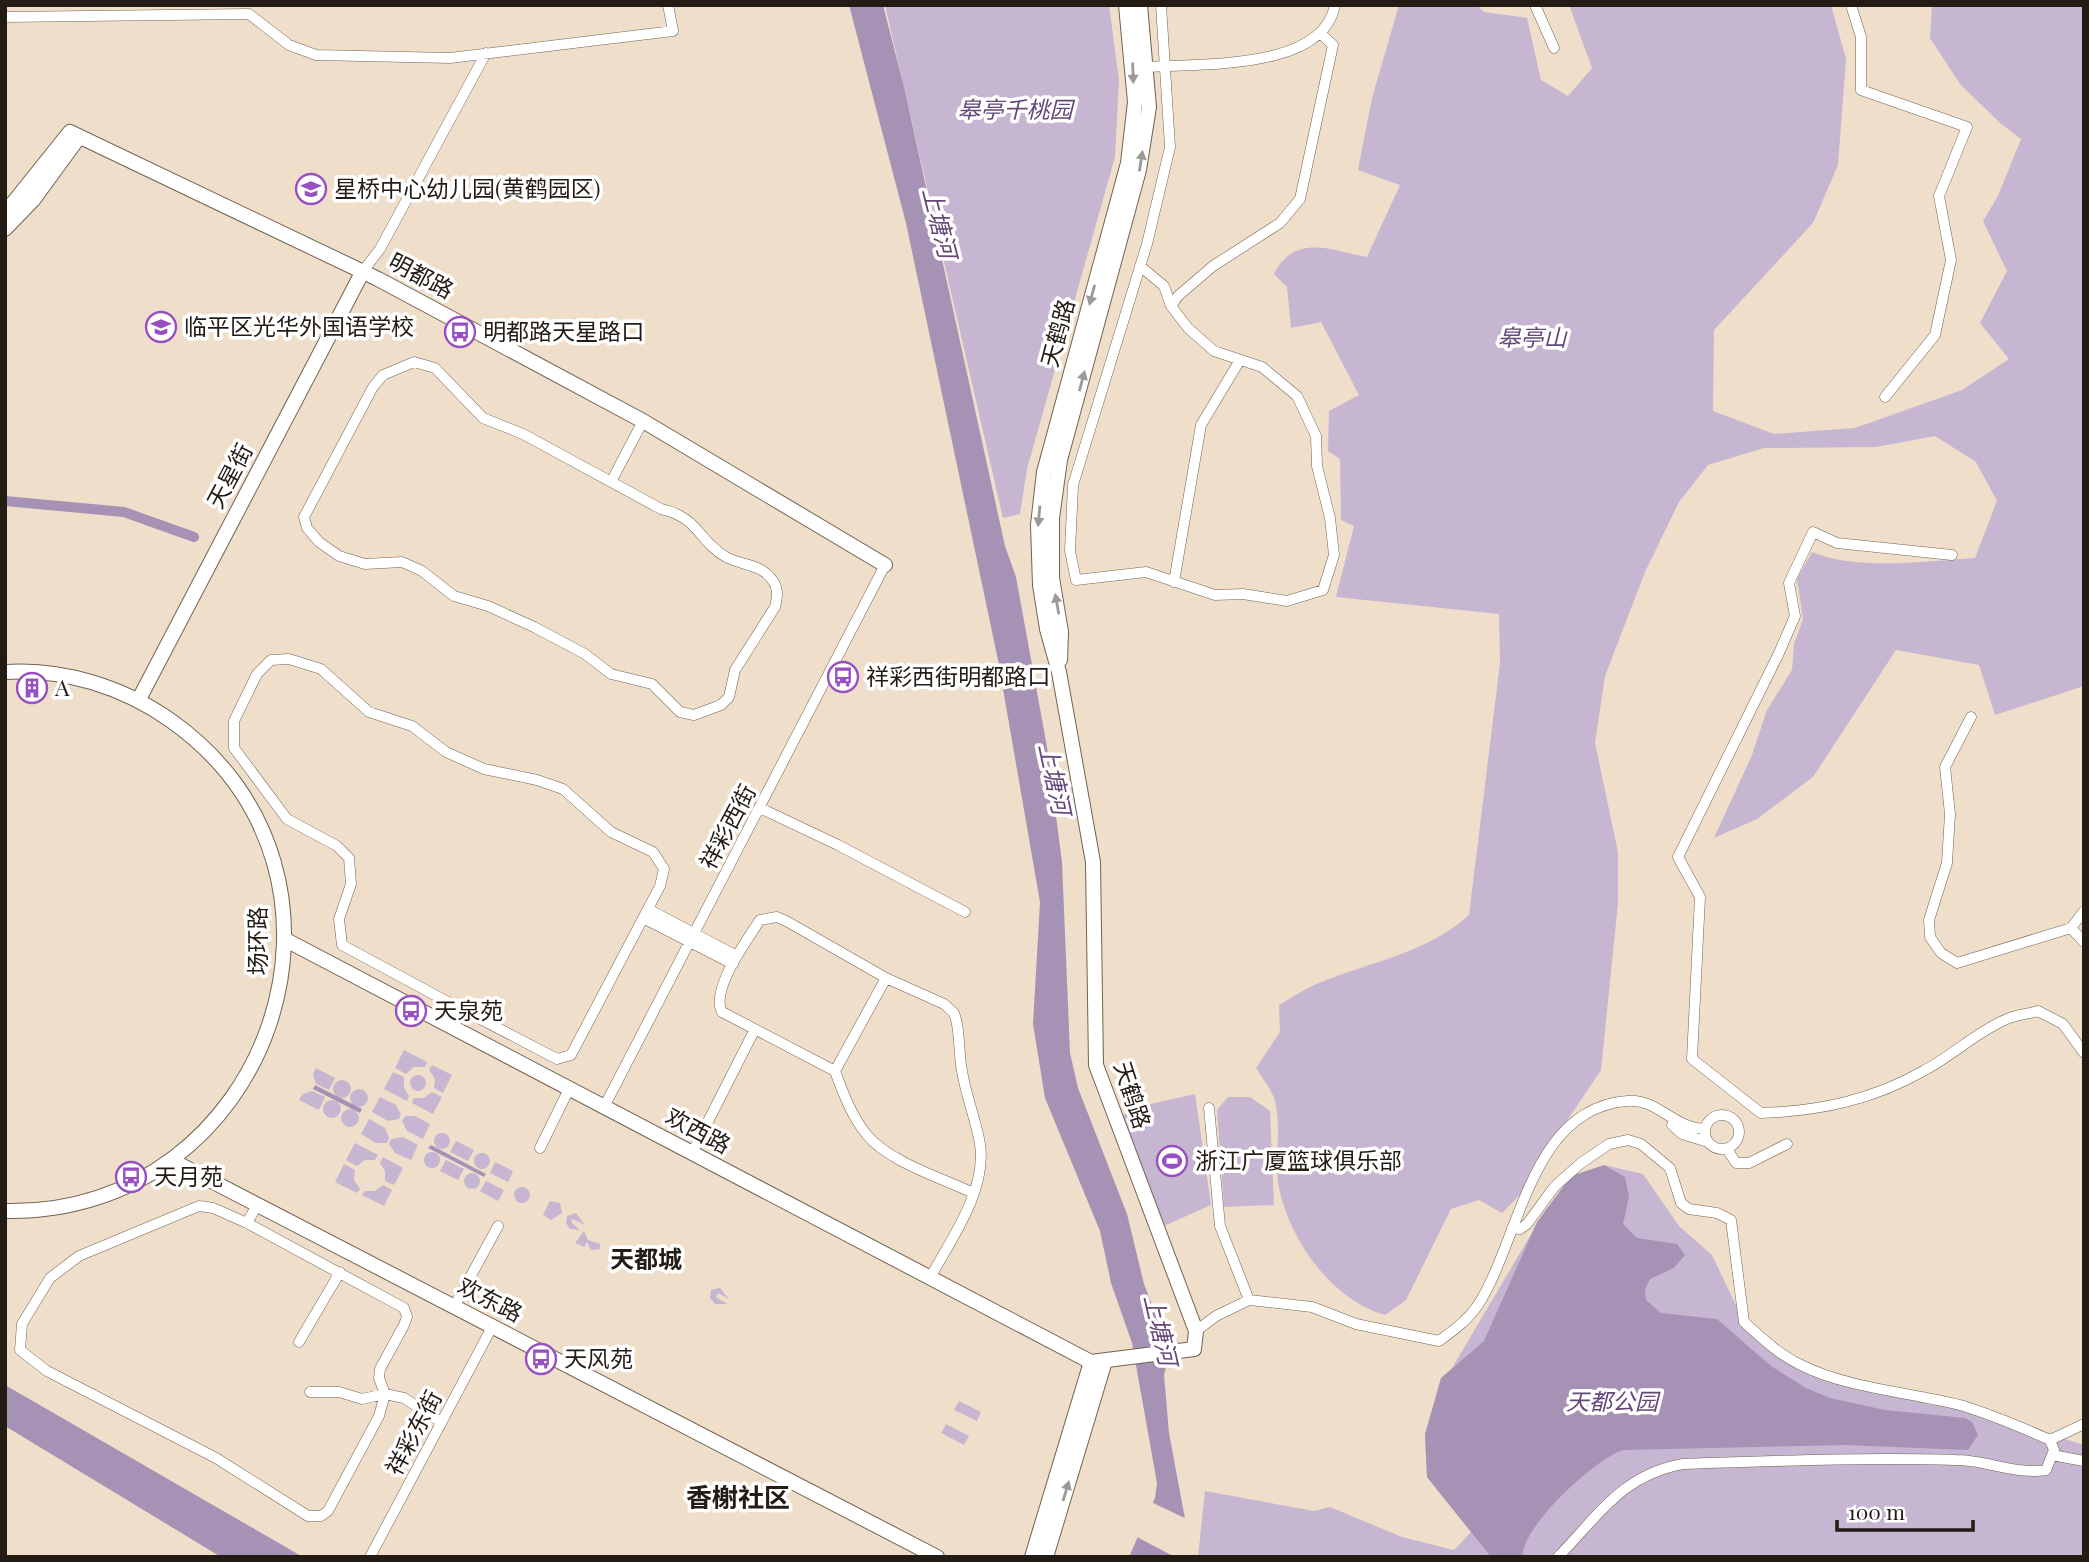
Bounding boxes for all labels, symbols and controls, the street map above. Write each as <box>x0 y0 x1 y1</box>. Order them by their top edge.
one-way arrow <box>1128 62 1139 84</box>
park label: 皋亭千桃园 <box>958 93 1076 124</box>
one-way arrow <box>1136 150 1147 172</box>
school or university icon: 星桥中心幼儿园(黄鹤园区) <box>294 172 328 206</box>
place label: 星桥中心幼儿园(黄鹤园区) <box>334 172 601 203</box>
water label: 上塘河 <box>917 184 966 265</box>
street label: 明都路 <box>384 245 459 305</box>
one-way arrow <box>1086 285 1097 307</box>
street label: 天鹤路 <box>1033 295 1080 370</box>
school or university icon: 临平区光华外国语学校 <box>144 310 178 344</box>
place label: 临平区光华外国语学校 <box>184 310 414 341</box>
bus stop icon: 明都路天星路口 <box>443 315 477 349</box>
place label: 明都路天星路口 <box>483 315 644 346</box>
park label: 皋亭山 <box>1498 321 1569 352</box>
one-way arrow <box>1077 369 1088 391</box>
street label: 天星街 <box>199 438 259 513</box>
one-way arrow <box>1033 505 1044 527</box>
one-way arrow <box>1051 593 1062 615</box>
bus stop icon: 祥彩西街明都路口 <box>826 660 860 694</box>
place label: 祥彩西街明都路口 <box>866 660 1050 691</box>
building icon: A <box>15 671 49 705</box>
place label: A <box>54 671 70 702</box>
water label: 上塘河 <box>1033 740 1080 821</box>
street label: 祥彩西街 <box>691 778 762 874</box>
street label: 场环路 <box>241 907 272 976</box>
bus stop icon: 天泉苑 <box>394 994 428 1028</box>
place label: 天泉苑 <box>434 994 503 1025</box>
street label: 天鹤路 <box>1108 1057 1159 1132</box>
street label: 欢西路 <box>661 1100 736 1160</box>
sports icon: 浙江广厦篮球俱乐部 <box>1155 1144 1189 1178</box>
place label: 浙江广厦篮球俱乐部 <box>1195 1144 1402 1175</box>
bus stop icon: 天月苑 <box>114 1160 148 1194</box>
place label: 天月苑 <box>154 1160 223 1191</box>
district label: 天都城 <box>610 1242 682 1274</box>
street label: 欢东路 <box>453 1269 528 1328</box>
water label: 上塘河 <box>1138 1291 1187 1372</box>
bus stop icon: 天风苑 <box>524 1342 558 1376</box>
place label: 天风苑 <box>564 1342 633 1373</box>
street label: 祥彩东街 <box>377 1384 448 1480</box>
park label: 天都公园 <box>1566 1385 1661 1416</box>
district label: 香榭社区 <box>686 1479 790 1514</box>
one-way arrow <box>1062 1481 1072 1502</box>
scale bar <box>1837 1488 1974 1532</box>
text: 100 m <box>1848 1497 1905 1525</box>

